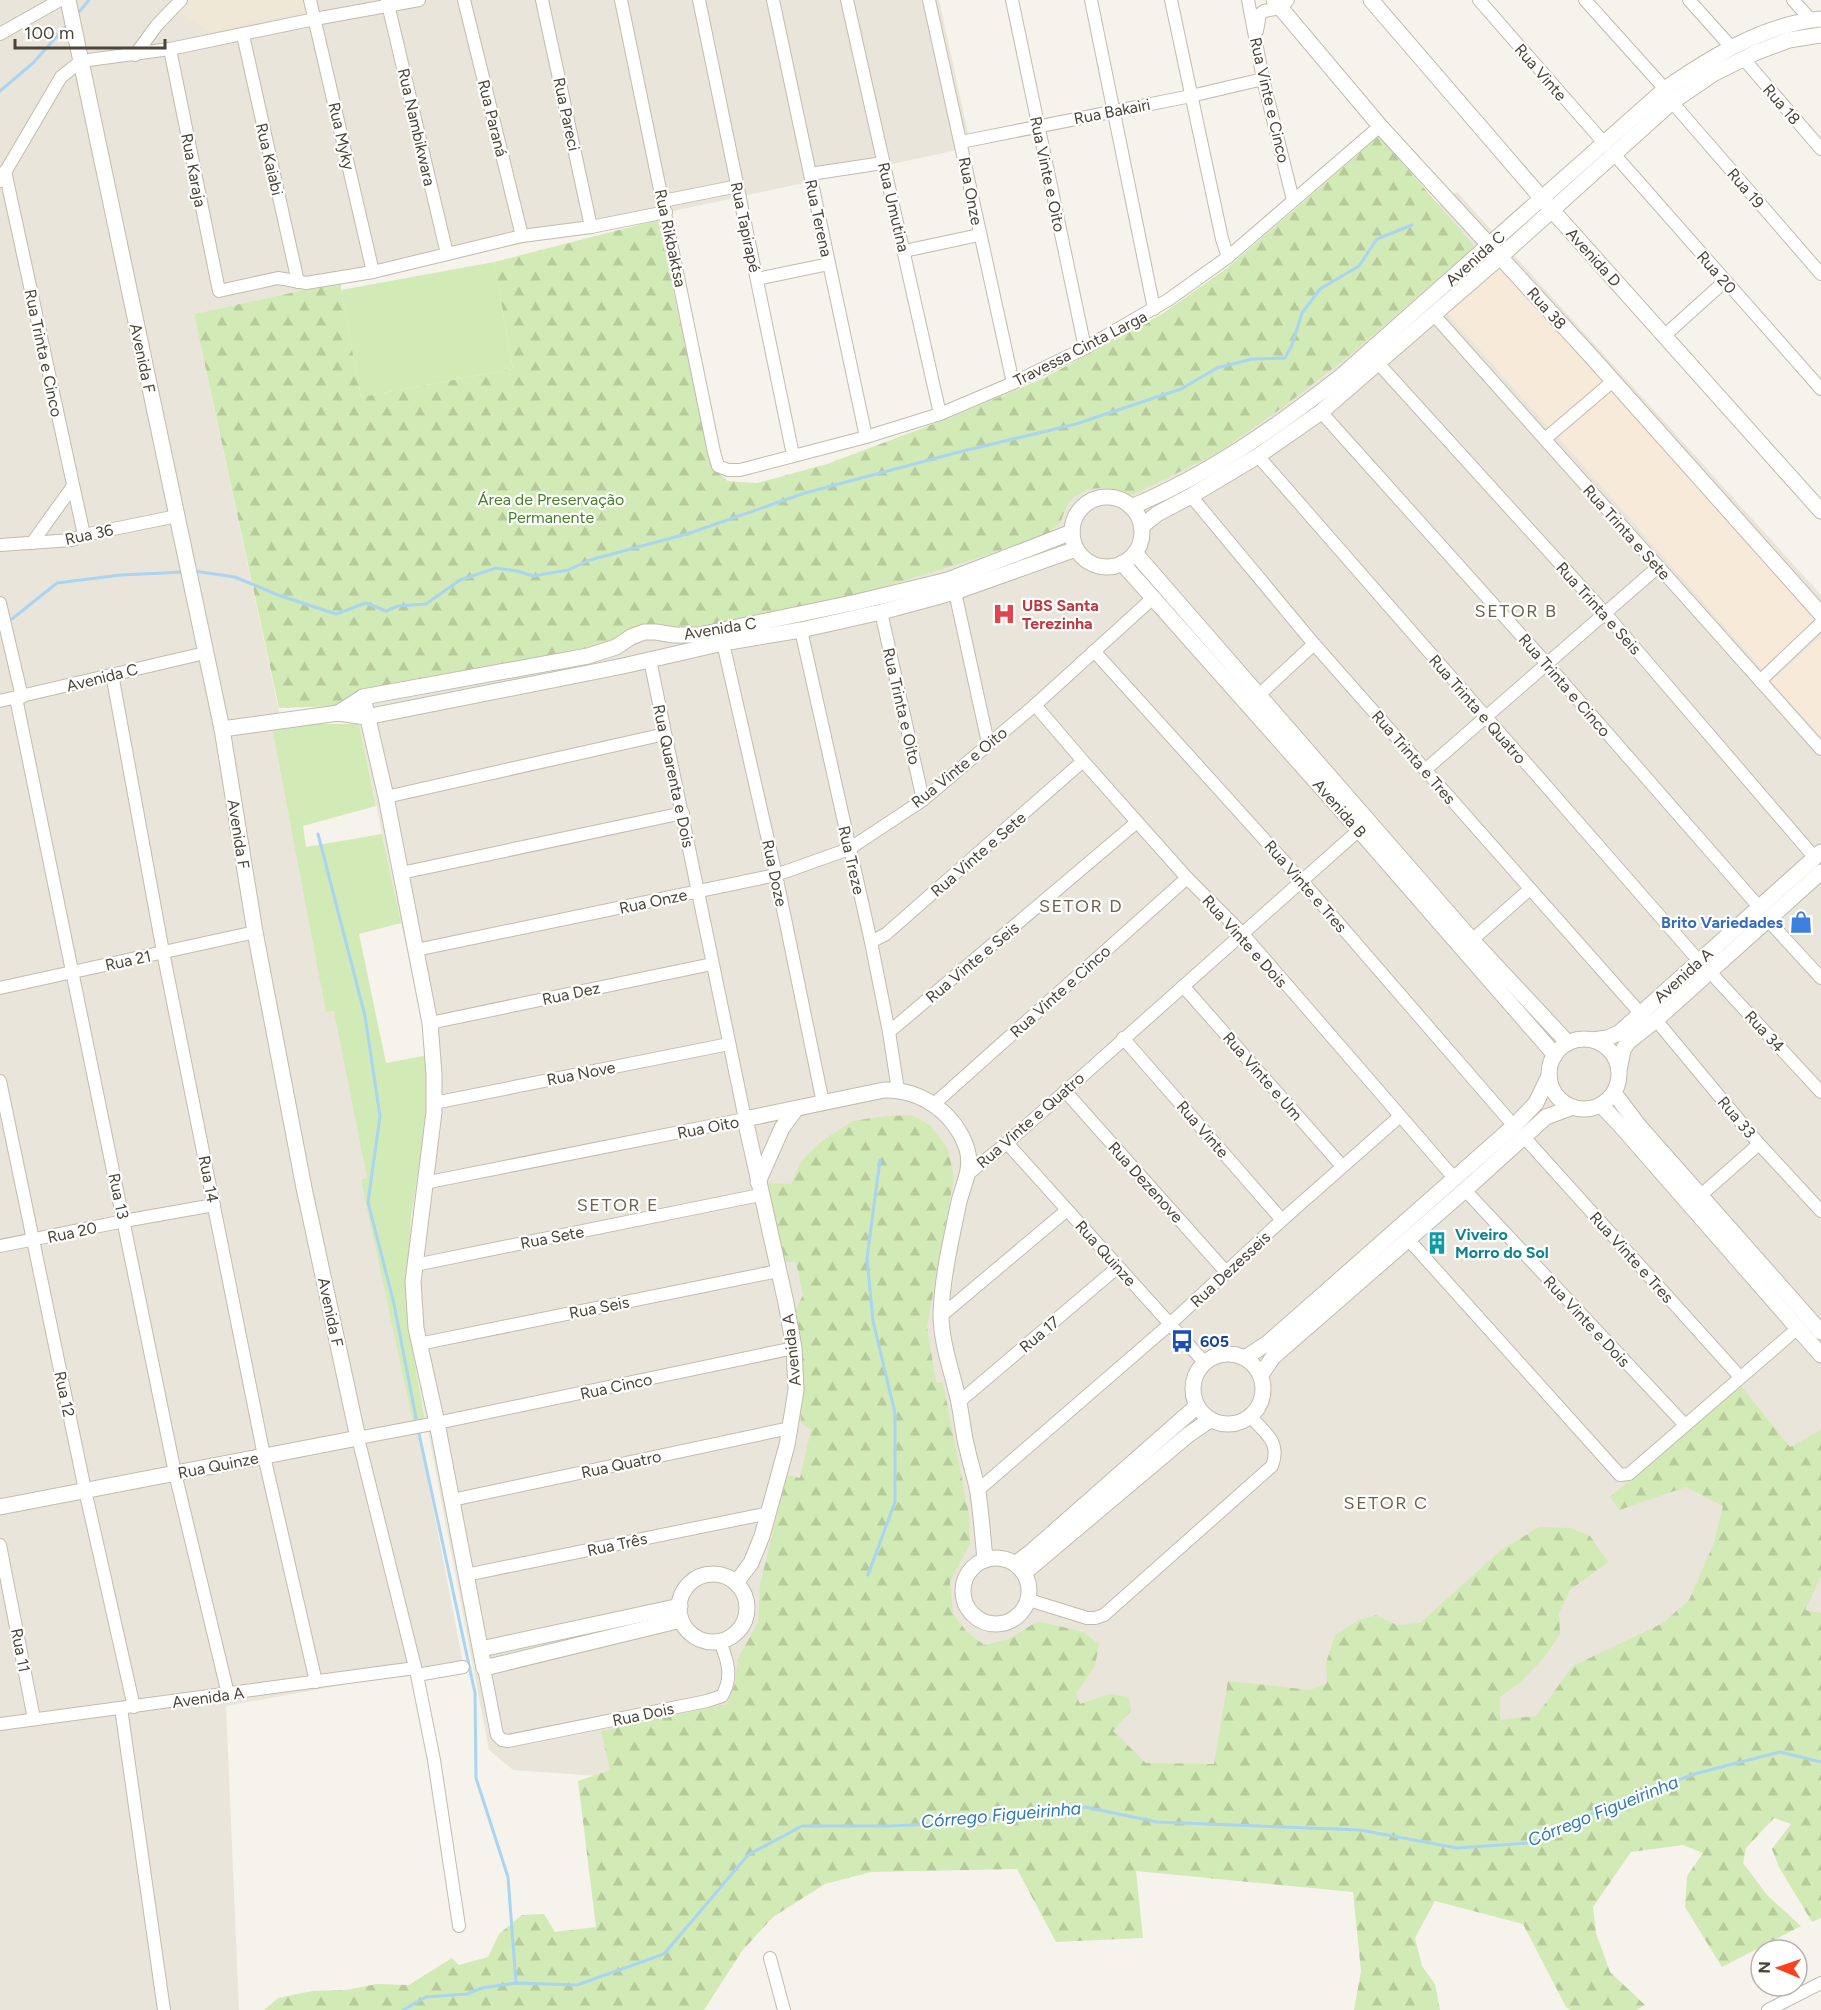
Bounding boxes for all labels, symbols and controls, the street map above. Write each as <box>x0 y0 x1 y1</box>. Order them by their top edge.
scale bar <box>15 12 165 50</box>
text: 100 m <box>24 22 74 44</box>
street label: Rua Vinte e Cinco <box>1246 35 1293 165</box>
street label: Rua Vinte <box>1511 40 1571 105</box>
street label: Rua Nambikwara <box>394 66 439 188</box>
street label: Rua Pareci <box>549 76 584 153</box>
street label: Rua Paraná <box>474 78 511 159</box>
street label: Rua 18 <box>1759 80 1804 128</box>
street label: Rua Bakairi <box>1072 95 1152 128</box>
street label: Rua Myky <box>324 100 359 173</box>
street label: Rua Vinte e Oito <box>1026 115 1069 234</box>
street label: Rua Kaiabi <box>252 121 287 197</box>
street label: Rua Karaja <box>177 132 210 209</box>
street label: Rua Onze <box>955 155 986 227</box>
street label: Rua Umutina <box>874 160 913 254</box>
street label: Rua 19 <box>1723 164 1768 212</box>
street label: Rua Terena <box>801 178 836 259</box>
street label: Rua Tapirapé <box>727 180 764 274</box>
street label: Rua Rikbaktsa <box>651 187 690 289</box>
street label: Avenida D <box>1562 224 1625 291</box>
street label: Avenida C <box>1442 227 1509 290</box>
street label: Rua 20 <box>1693 247 1740 298</box>
street label: Rua 38 <box>1523 284 1570 333</box>
street label: Rua Trinta e Cinco <box>21 287 66 419</box>
street label: Travessa Cinta Larga <box>1010 307 1150 390</box>
street label: Avenida F <box>126 322 159 395</box>
street label: Rua Trinta e Sete <box>1579 481 1674 584</box>
park label: Área de Preservação Permanente <box>478 490 624 527</box>
street label: Rua 36 <box>63 520 115 549</box>
street label: Rua Trinta e Seis <box>1552 558 1645 658</box>
place label: UBS Santa Terezinha <box>1022 596 1099 633</box>
district label: SETOR B <box>1475 600 1557 622</box>
hospital icon: UBS Santa Terezinha <box>991 601 1017 627</box>
street label: Avenida C <box>682 613 758 644</box>
street label: Rua Trinta e Cinco <box>1515 630 1614 741</box>
street label: Rua Trinta e Oito <box>879 646 924 766</box>
street label: Rua Trinta e Quatro <box>1425 651 1530 768</box>
street label: Avenida C <box>64 659 140 696</box>
street label: Rua Quarenta e Dois <box>649 703 698 849</box>
street label: Rua Trinta e Tres <box>1368 707 1459 808</box>
street label: Rua Vinte e Oito <box>908 723 1011 812</box>
street label: Avenida B <box>1309 775 1370 842</box>
street label: Avenida F <box>224 798 253 871</box>
street label: Rua Vinte e Sete <box>927 808 1030 901</box>
street label: Rua Treze <box>834 824 869 897</box>
street label: Rua Vinte e Tres <box>1260 836 1351 936</box>
street label: Rua Doze <box>758 838 791 909</box>
street label: Rua Onze <box>617 885 689 918</box>
street label: Rua Vinte e Dois <box>1198 891 1291 991</box>
district label: SETOR D <box>1039 895 1123 917</box>
shop icon: Brito Variedades <box>1788 909 1814 935</box>
place label: Brito Variedades <box>1661 913 1784 932</box>
street label: Rua Vinte e Seis <box>922 918 1023 1007</box>
street label: Rua Vinte e Cinco <box>1006 941 1114 1041</box>
street label: Avenida A <box>1650 944 1717 1007</box>
street label: Rua 21 <box>103 946 153 975</box>
street label: Rua Dez <box>540 978 602 1009</box>
street label: Rua 34 <box>1741 1007 1789 1056</box>
street label: Rua Vinte e Um <box>1219 1028 1306 1124</box>
street label: Rua Nove <box>545 1057 617 1089</box>
street label: Rua Vinte e Quatro <box>973 1068 1088 1172</box>
street label: Rua 33 <box>1714 1093 1759 1142</box>
street label: Rua Vinte <box>1173 1097 1233 1162</box>
street label: Rua Oito <box>676 1112 741 1143</box>
street label: Rua Dezenove <box>1104 1138 1187 1227</box>
street label: Rua 14 <box>195 1154 222 1204</box>
street label: Rua 13 <box>104 1171 133 1221</box>
district label: SETOR E <box>577 1194 659 1216</box>
street label: Rua Vinte e Tres <box>1586 1208 1677 1307</box>
street label: Rua Quinze <box>1071 1217 1140 1290</box>
street label: Rua 20 <box>46 1218 99 1247</box>
street label: Rua Sete <box>519 1222 586 1253</box>
place label: Viveiro Morro do Sol <box>1455 1225 1549 1262</box>
street label: Rua Dezesseis <box>1186 1228 1274 1311</box>
building icon: Viveiro Morro do Sol <box>1424 1230 1450 1256</box>
street label: Rua Vinte e Dois <box>1540 1272 1634 1371</box>
street label: Avenida F <box>314 1276 347 1349</box>
street label: Rua Seis <box>567 1292 631 1323</box>
street label: Rua 17 <box>1015 1312 1063 1357</box>
street label: Avenida A <box>778 1313 805 1387</box>
bus stop icon: 605 <box>1169 1328 1195 1354</box>
place label: 605 <box>1200 1332 1229 1351</box>
street label: Rua 12 <box>50 1369 79 1419</box>
street label: Rua Cinco <box>578 1370 654 1403</box>
street label: Rua Quatro <box>579 1447 663 1482</box>
street label: Rua Quinze <box>176 1448 260 1483</box>
district label: SETOR C <box>1344 1492 1428 1514</box>
street label: Rua Três <box>585 1529 649 1560</box>
street label: Rua 11 <box>7 1627 34 1674</box>
street label: Avenida A <box>171 1683 245 1712</box>
street label: Rua Dois <box>611 1699 676 1730</box>
water label: Córrego Figueirinha <box>1524 1771 1682 1851</box>
water label: Córrego Figueirinha <box>920 1797 1082 1833</box>
north arrow <box>1749 1938 1809 1998</box>
text: N <box>1755 1961 1774 1974</box>

